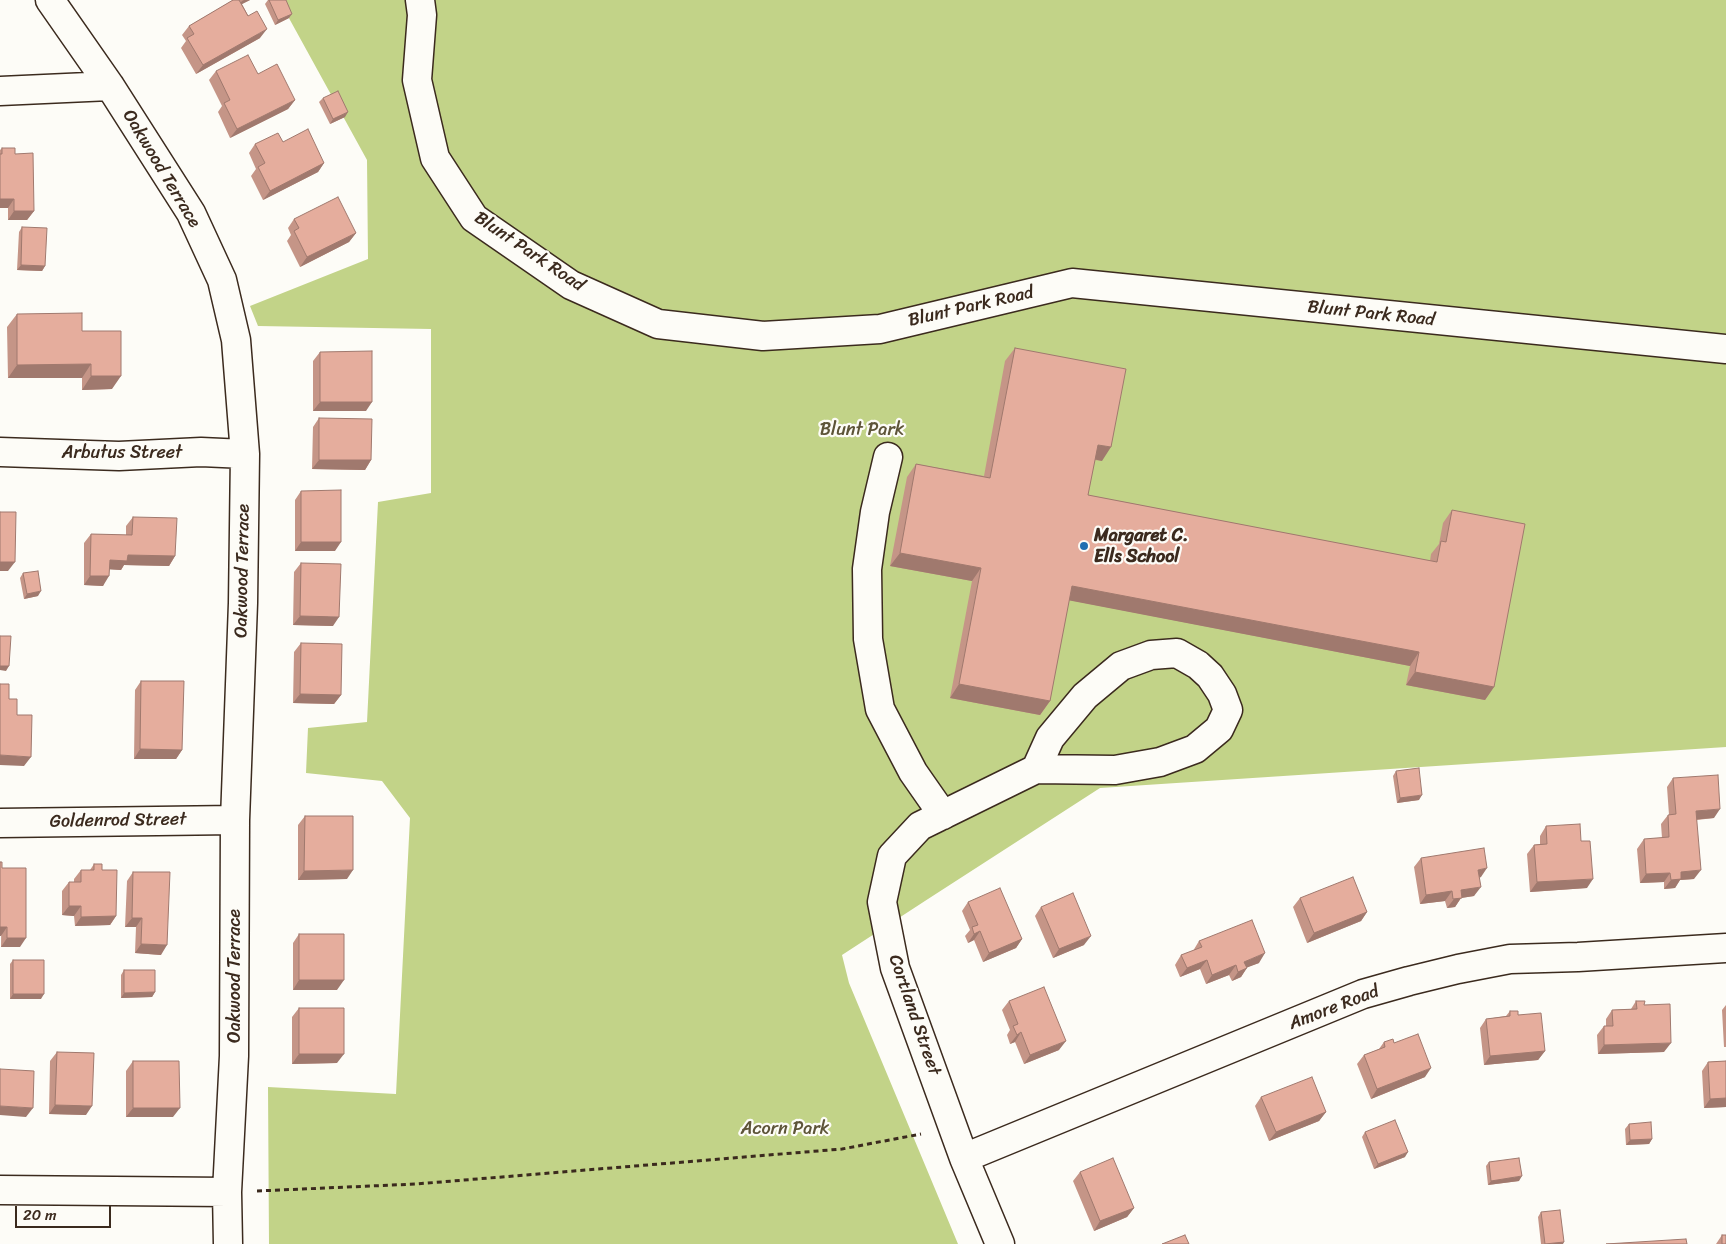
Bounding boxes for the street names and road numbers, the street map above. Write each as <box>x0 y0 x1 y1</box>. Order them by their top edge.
street label: Oakwood Terrace <box>117 106 205 232</box>
street label: Blunt Park Road <box>470 207 588 297</box>
street label: Blunt Park Road <box>906 282 1036 332</box>
street label: Blunt Park Road <box>1306 297 1436 331</box>
street label: Arbutus Street <box>62 442 182 464</box>
street label: Oakwood Terrace <box>231 504 255 638</box>
street label: Goldenrod Street <box>49 809 187 833</box>
street label: Oakwood Terrace <box>224 909 246 1043</box>
street label: Cortland Street <box>883 952 945 1078</box>
street label: Amore Road <box>1286 981 1382 1035</box>

